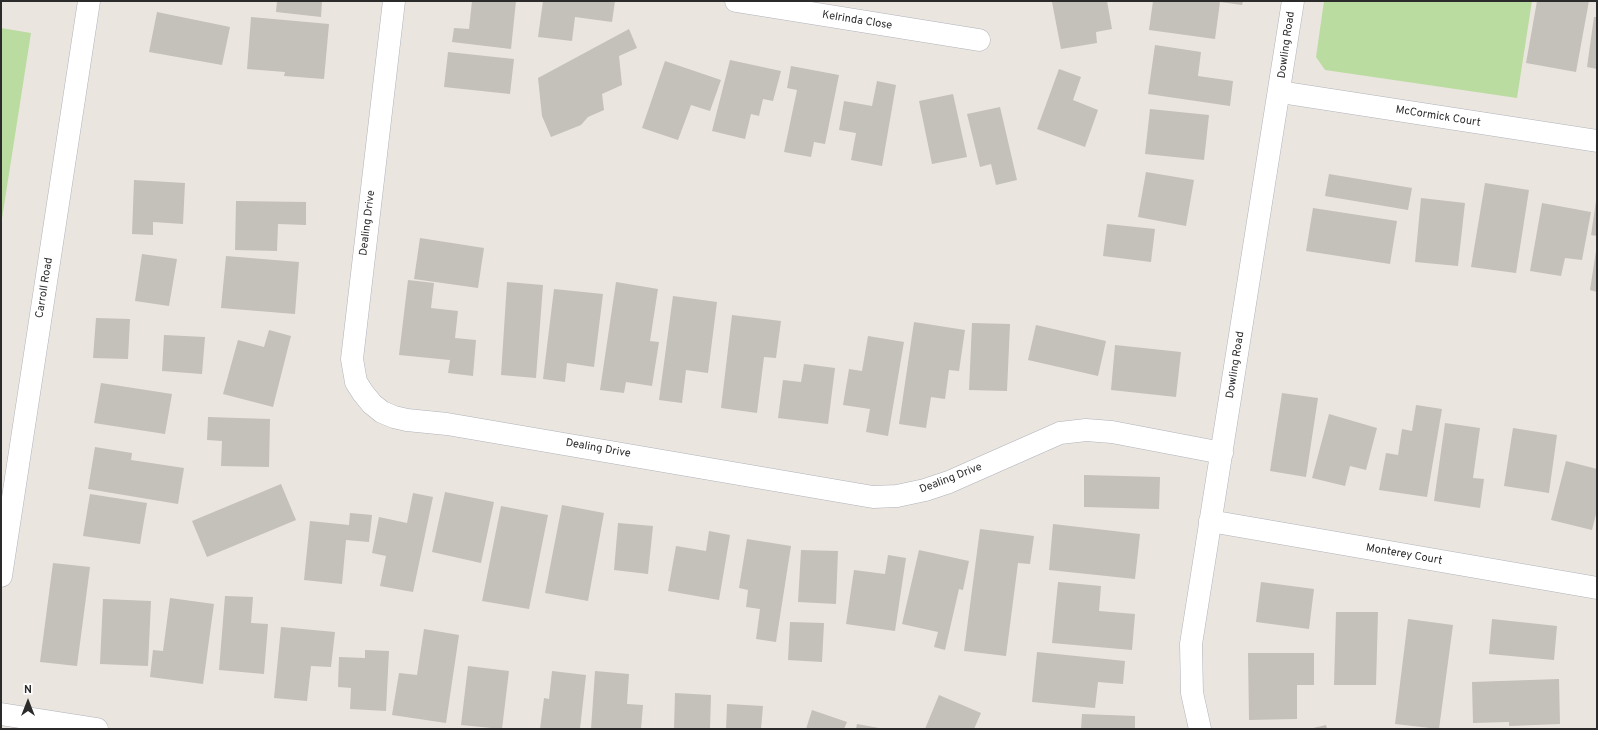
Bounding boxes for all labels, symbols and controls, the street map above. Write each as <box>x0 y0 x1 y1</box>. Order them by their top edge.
street label: Kelrinda Close <box>821 9 893 33</box>
street label: Dowling Road <box>1276 11 1298 79</box>
street label: McCormick Court <box>1395 104 1481 130</box>
street label: Dealing Drive <box>357 189 379 257</box>
street label: Carroll Road <box>34 257 56 319</box>
street label: Dowling Road <box>1224 331 1248 399</box>
street label: Dealing Drive <box>564 437 632 461</box>
street label: Dealing Drive <box>918 461 984 497</box>
street label: Monterey Court <box>1365 542 1443 568</box>
north arrow <box>8 682 48 722</box>
text: N <box>24 683 32 697</box>

